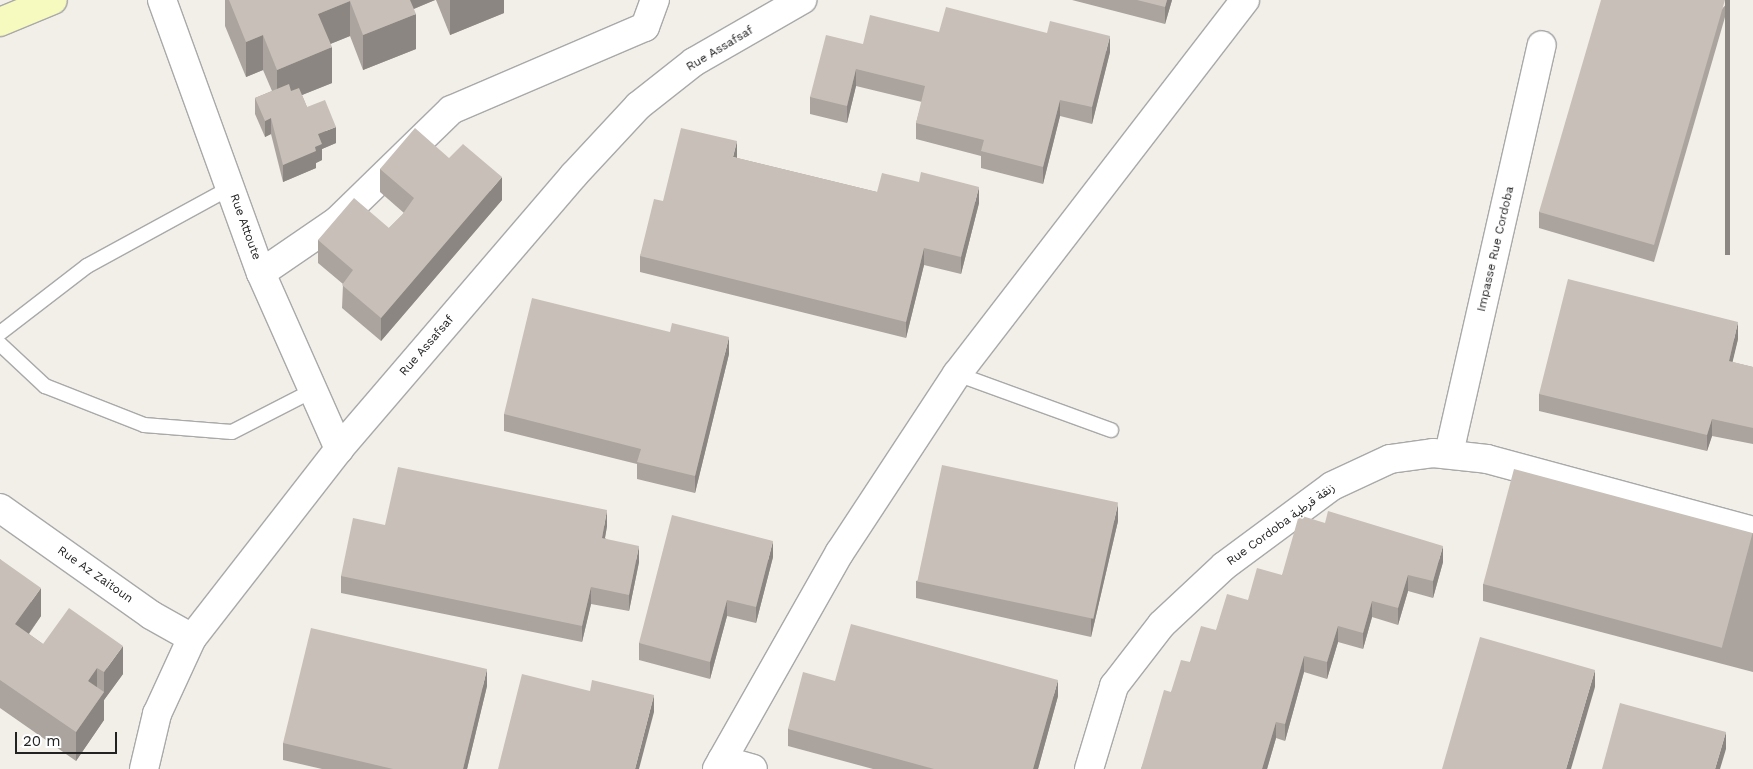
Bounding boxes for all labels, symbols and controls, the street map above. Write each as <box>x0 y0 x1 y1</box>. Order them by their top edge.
street label: Rue Assafsaf <box>684 23 756 75</box>
street label: Impasse Rue Cordoba <box>1475 185 1517 313</box>
street label: Rue Attoute <box>226 192 264 262</box>
street label: Rue Assafsaf <box>397 313 457 379</box>
street label: Rue Cordoba زنقة قرطبة <box>1224 481 1338 569</box>
street label: Rue Az Zaitoun <box>54 543 136 607</box>
scale bar <box>18 722 120 754</box>
text: 20 m <box>23 732 61 750</box>

